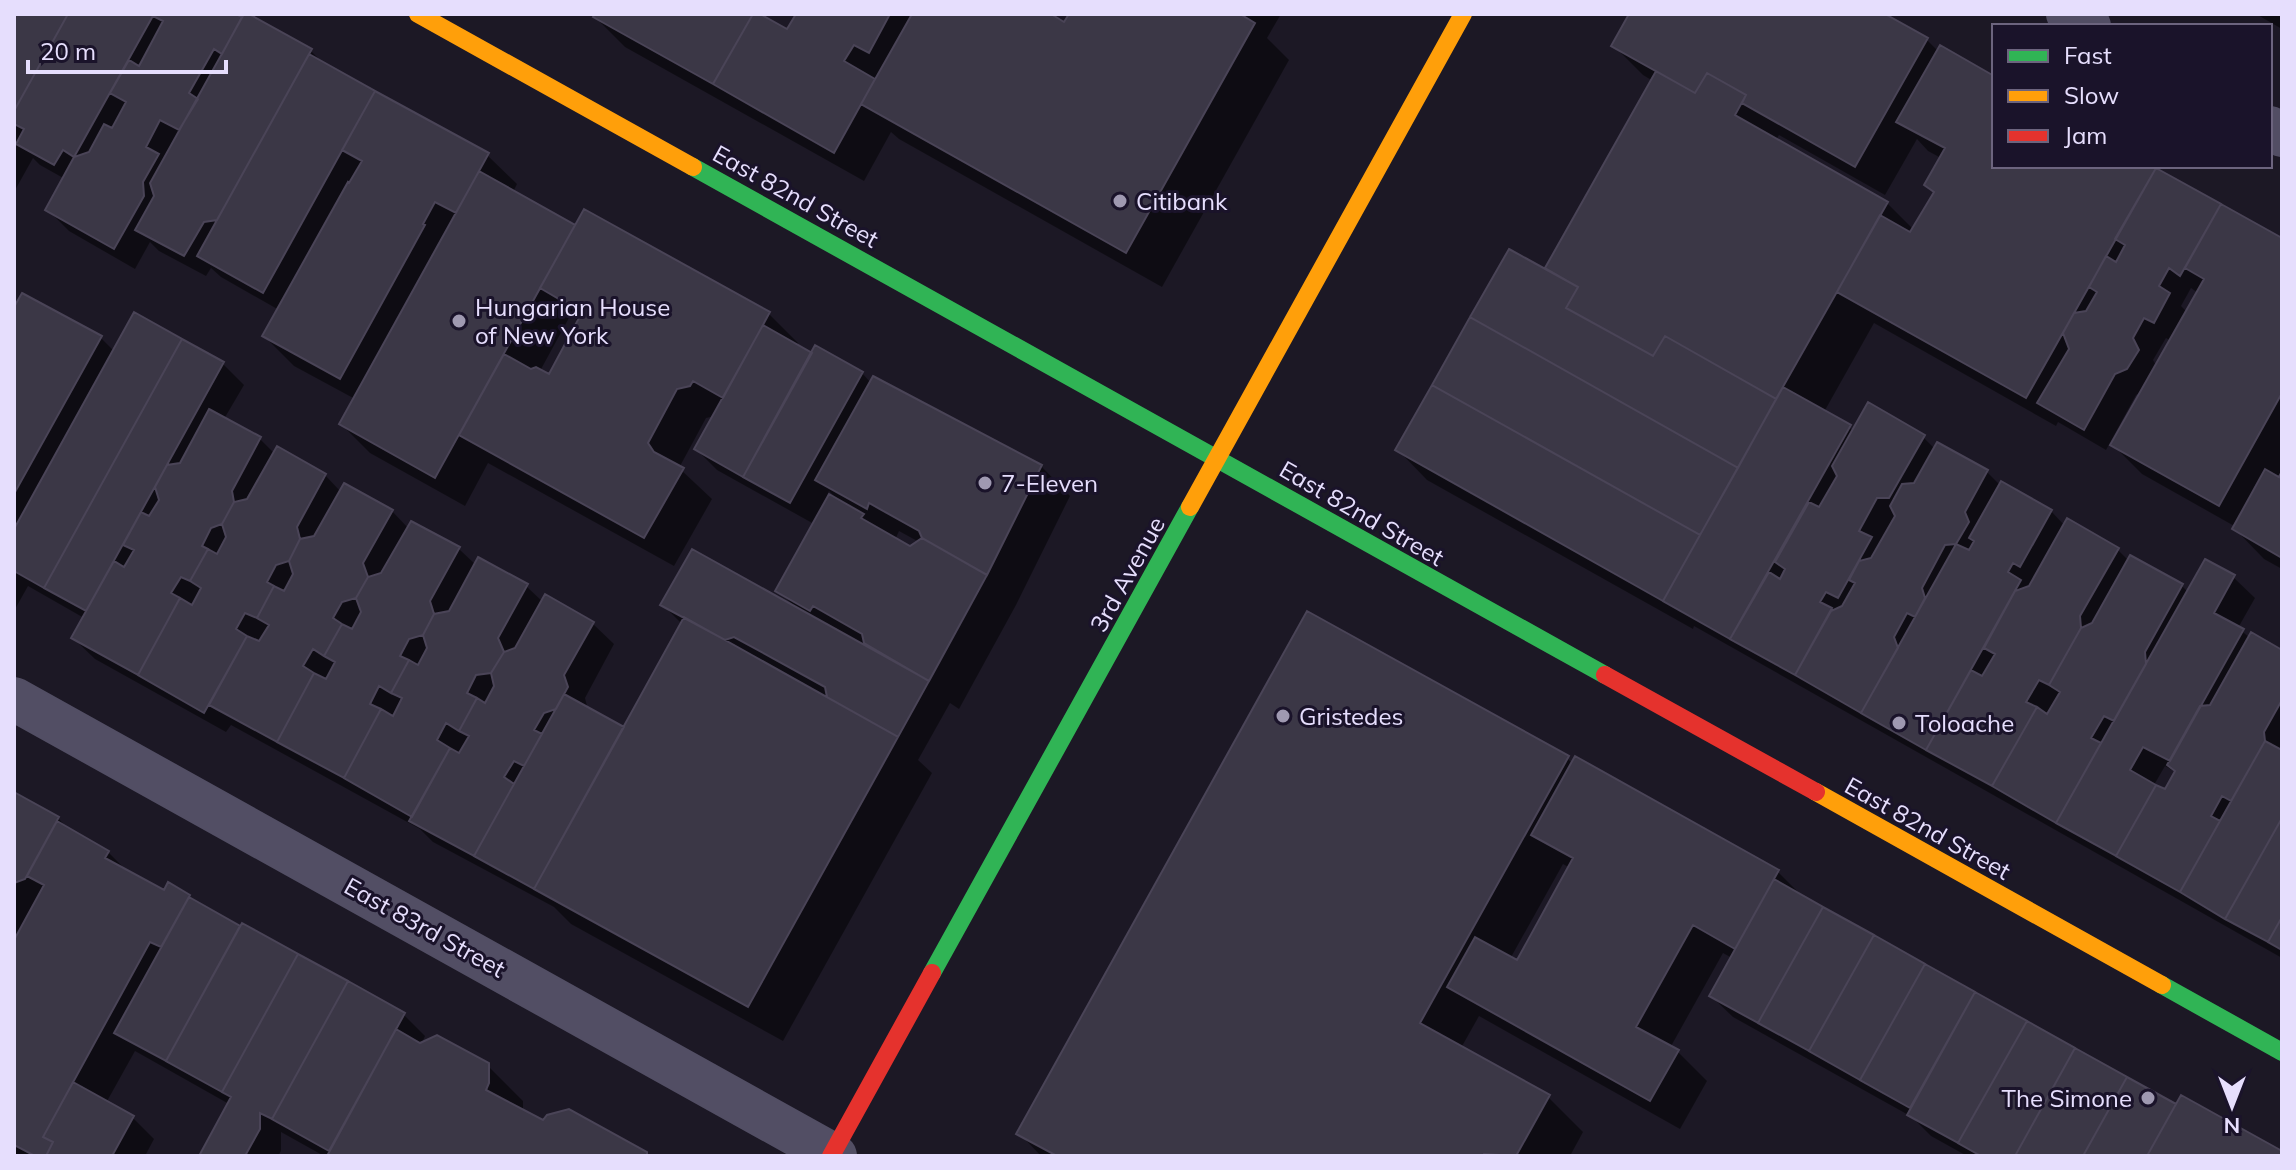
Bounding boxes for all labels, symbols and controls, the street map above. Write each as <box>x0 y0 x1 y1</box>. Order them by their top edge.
scale bar <box>28 24 226 74</box>
legend <box>1992 24 2272 168</box>
text: 20 m <box>40 36 96 66</box>
text: Fast <box>2064 40 2112 70</box>
text: Slow <box>2064 80 2119 110</box>
text: Jam <box>2064 120 2107 150</box>
street label: East 82nd Street <box>708 138 884 254</box>
place label: Citibank <box>1136 186 1228 216</box>
marker: Citibank <box>1111 192 1129 210</box>
place label: Hungarian House of New York <box>475 292 670 350</box>
marker: Hungarian House of New York <box>450 312 468 330</box>
street label: East 82nd Street <box>1275 454 1449 572</box>
place label: 7-Eleven <box>1001 468 1098 498</box>
marker: 7-Eleven <box>976 474 994 492</box>
street label: 3rd Avenue <box>1083 511 1171 637</box>
place label: Gristedes <box>1299 701 1403 731</box>
marker: Gristedes <box>1274 707 1292 725</box>
place label: Toloache <box>1915 708 2014 738</box>
marker: Toloache <box>1890 714 1908 732</box>
street label: East 82nd Street <box>1840 770 2016 886</box>
street label: East 83rd Street <box>339 870 511 984</box>
north arrow <box>2192 1066 2272 1146</box>
place label: The Simone <box>2002 1083 2132 1113</box>
marker: The Simone <box>2139 1089 2157 1107</box>
text: N <box>2224 1112 2240 1140</box>

